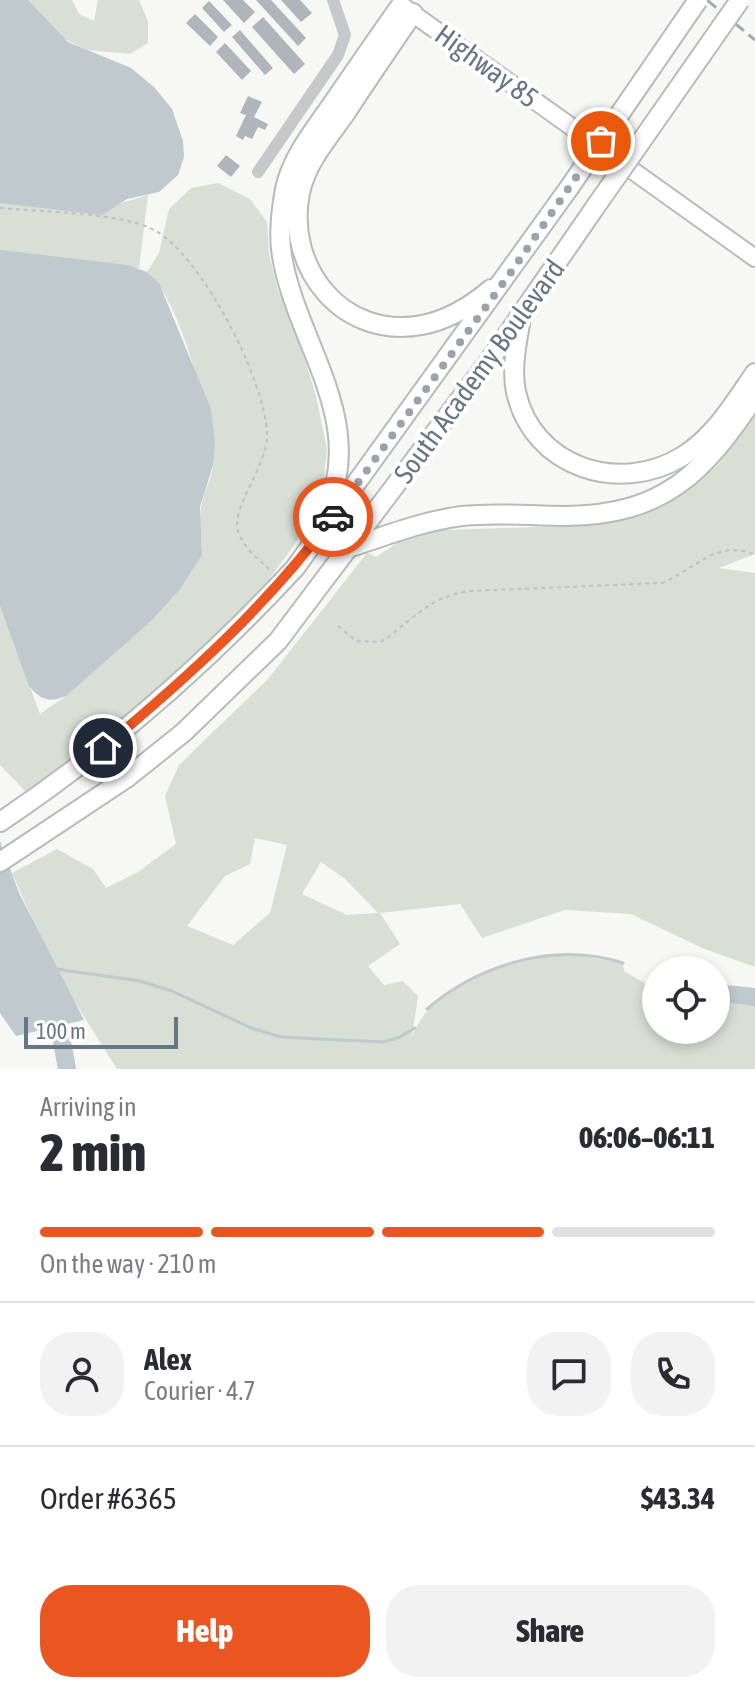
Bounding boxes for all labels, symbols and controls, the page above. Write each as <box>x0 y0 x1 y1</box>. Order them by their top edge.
street label: Highway 85 <box>429 18 545 114</box>
pin <box>567 107 635 175</box>
icon: bag <box>579 119 623 163</box>
street label: South Academy Boulevard <box>387 253 571 489</box>
courier <box>293 477 373 557</box>
icon: car <box>311 495 355 539</box>
pin <box>69 714 137 782</box>
icon: home <box>81 726 125 770</box>
map controls <box>642 956 730 1044</box>
button: locate <box>642 956 730 1044</box>
scale bar <box>24 1013 178 1049</box>
text: 100 m <box>36 1018 86 1044</box>
text: Arriving in <box>40 1092 137 1122</box>
text: 06:06–06:11 <box>579 1120 715 1154</box>
text: 2 min <box>40 1122 146 1182</box>
text: On the way · 210 m <box>40 1249 217 1279</box>
button: person <box>40 1332 124 1416</box>
button: chat <box>527 1332 611 1416</box>
button: phone <box>631 1332 715 1416</box>
text: Alex <box>144 1342 192 1376</box>
text: Courier · 4.7 <box>144 1376 255 1406</box>
text: Order #6365 <box>40 1481 177 1515</box>
text: $43.34 <box>641 1481 715 1515</box>
button: Help <box>40 1585 370 1677</box>
button: Share <box>386 1585 715 1677</box>

